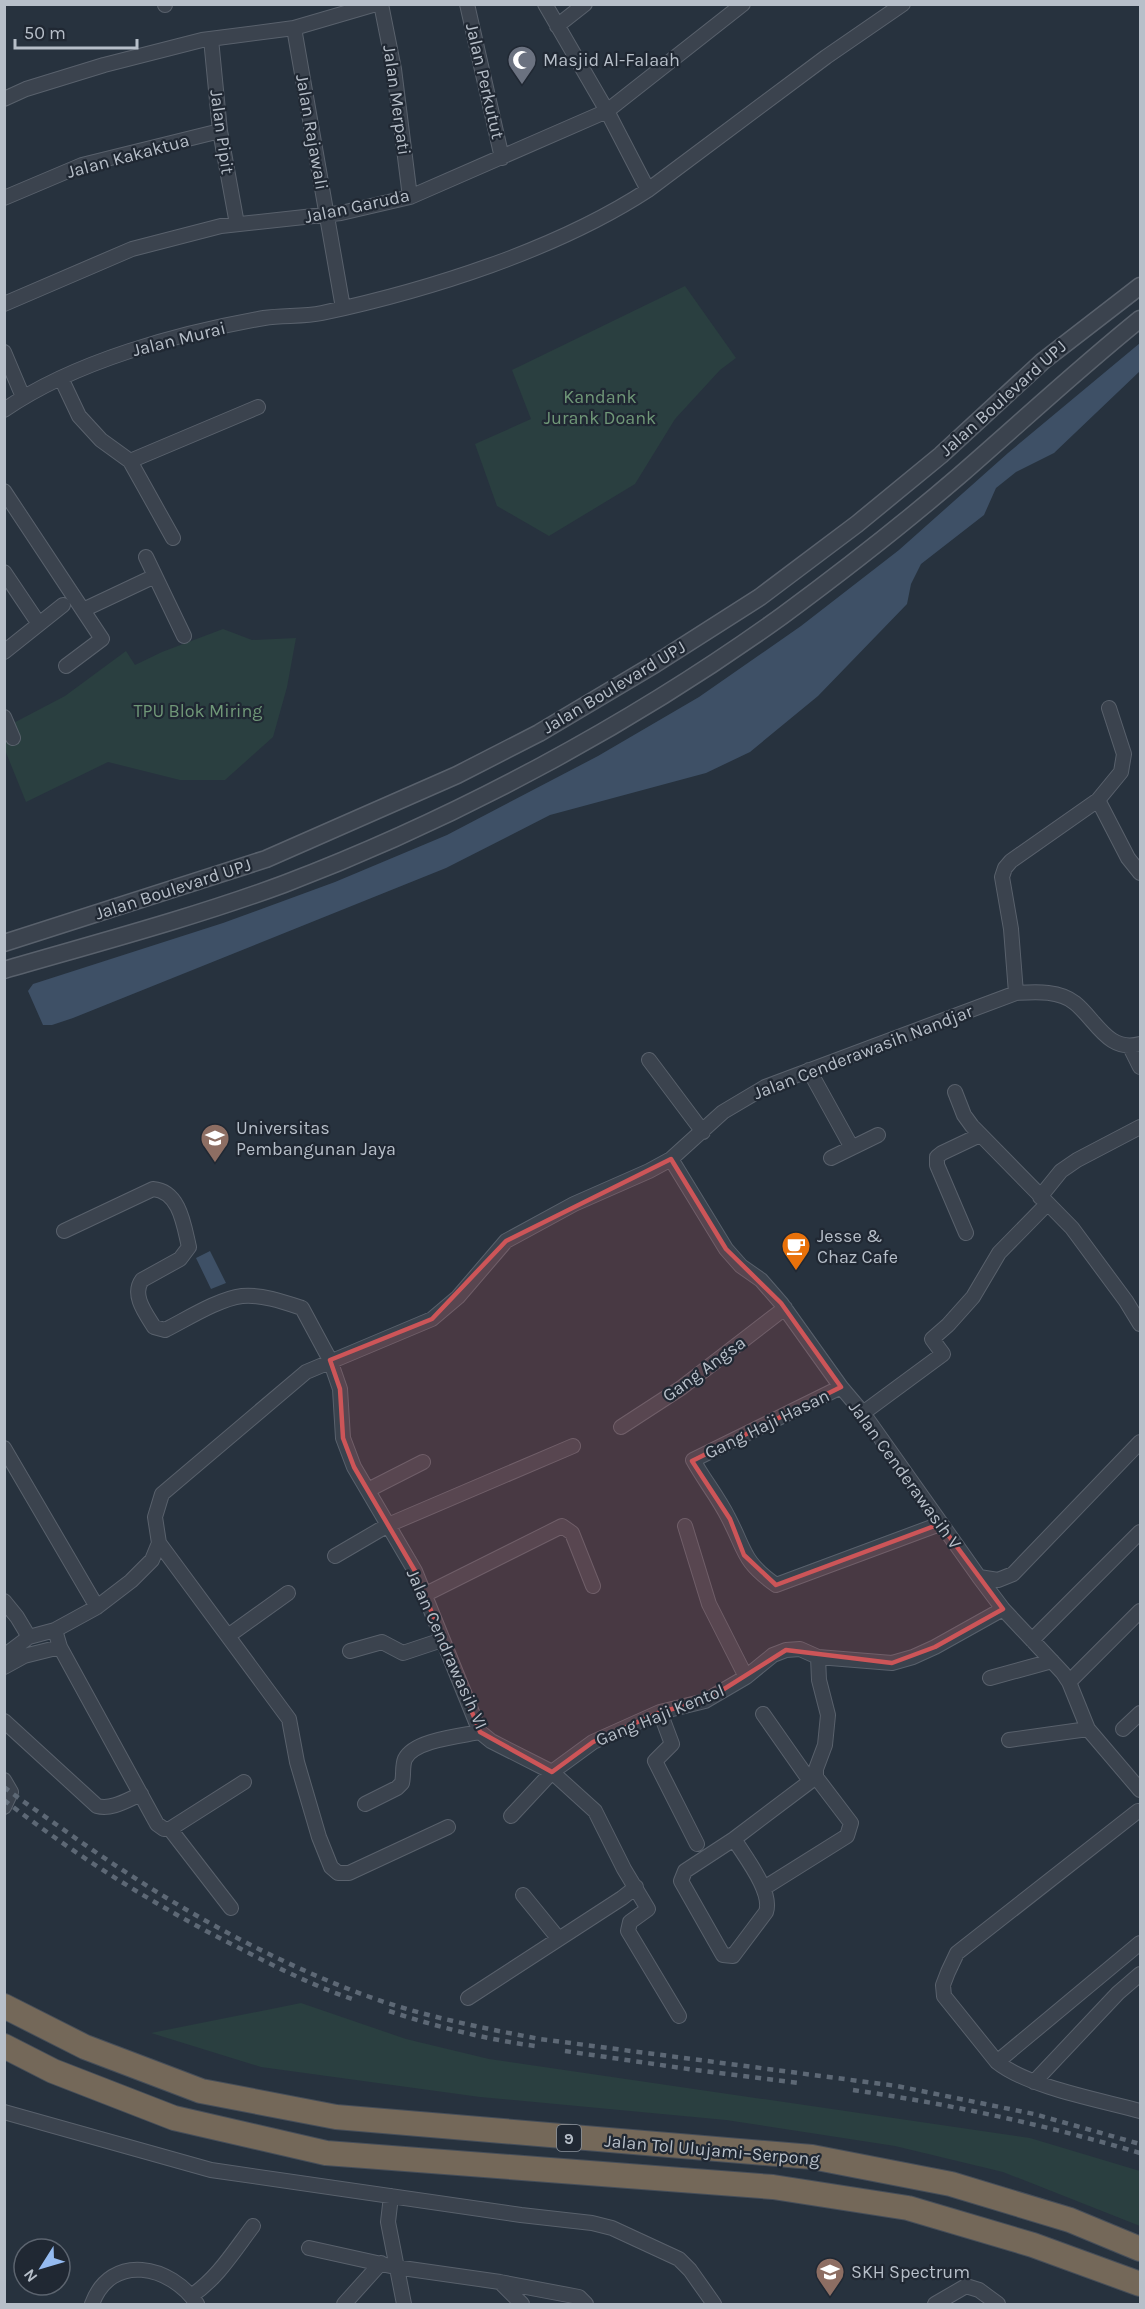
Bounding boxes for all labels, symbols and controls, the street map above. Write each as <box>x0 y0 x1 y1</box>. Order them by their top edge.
scale bar <box>15 12 136 50</box>
street label: Jalan Perkutut <box>461 21 509 141</box>
text: 50 m <box>24 22 66 44</box>
street label: Jalan Merpati <box>378 44 416 156</box>
mosque icon: Masjid Al-Falaah <box>506 44 538 86</box>
place label: Masjid Al-Falaah <box>543 49 680 71</box>
street label: Jalan Rajawali <box>291 72 333 192</box>
street label: Jalan Pipit <box>205 88 239 176</box>
street label: Jalan Kakaktua <box>64 129 192 183</box>
street label: Jalan Garuda <box>303 184 411 228</box>
street label: Jalan Murai <box>130 317 228 361</box>
street label: Jalan Boulevard UPJ <box>935 335 1071 461</box>
park label: Kandank Jurank Doank <box>544 386 656 429</box>
street label: Jalan Boulevard UPJ <box>539 636 689 738</box>
park label: TPU Blok Miring <box>134 700 263 722</box>
street label: Jalan Boulevard UPJ <box>92 853 254 925</box>
street label: Jalan Cenderawasih Nandjar <box>750 1000 976 1104</box>
place label: Universitas Pembangunan Jaya <box>236 1117 396 1160</box>
school or university icon: Universitas Pembangunan Jaya <box>199 1122 231 1164</box>
place label: Jesse & Chaz Cafe <box>817 1225 898 1268</box>
cafe icon: Jesse & Chaz Cafe <box>780 1230 812 1272</box>
street label: Gang Angsa <box>658 1331 750 1407</box>
street label: Gang Haji Hasan <box>701 1384 833 1464</box>
street label: Jalan Cenderawasih V <box>844 1397 966 1553</box>
street label: Jalan Cendrawasih VI <box>402 1565 492 1733</box>
street label: Gang Haji Kentol <box>592 1679 728 1751</box>
road number: 9 <box>557 2125 581 2151</box>
street label: Jalan Tol Ulujami–Serpong <box>603 2130 821 2170</box>
north arrow <box>12 2237 72 2297</box>
school or university icon: SKH Spectrum <box>814 2256 846 2298</box>
place label: SKH Spectrum <box>851 2261 970 2283</box>
text: N <box>19 2265 41 2286</box>

